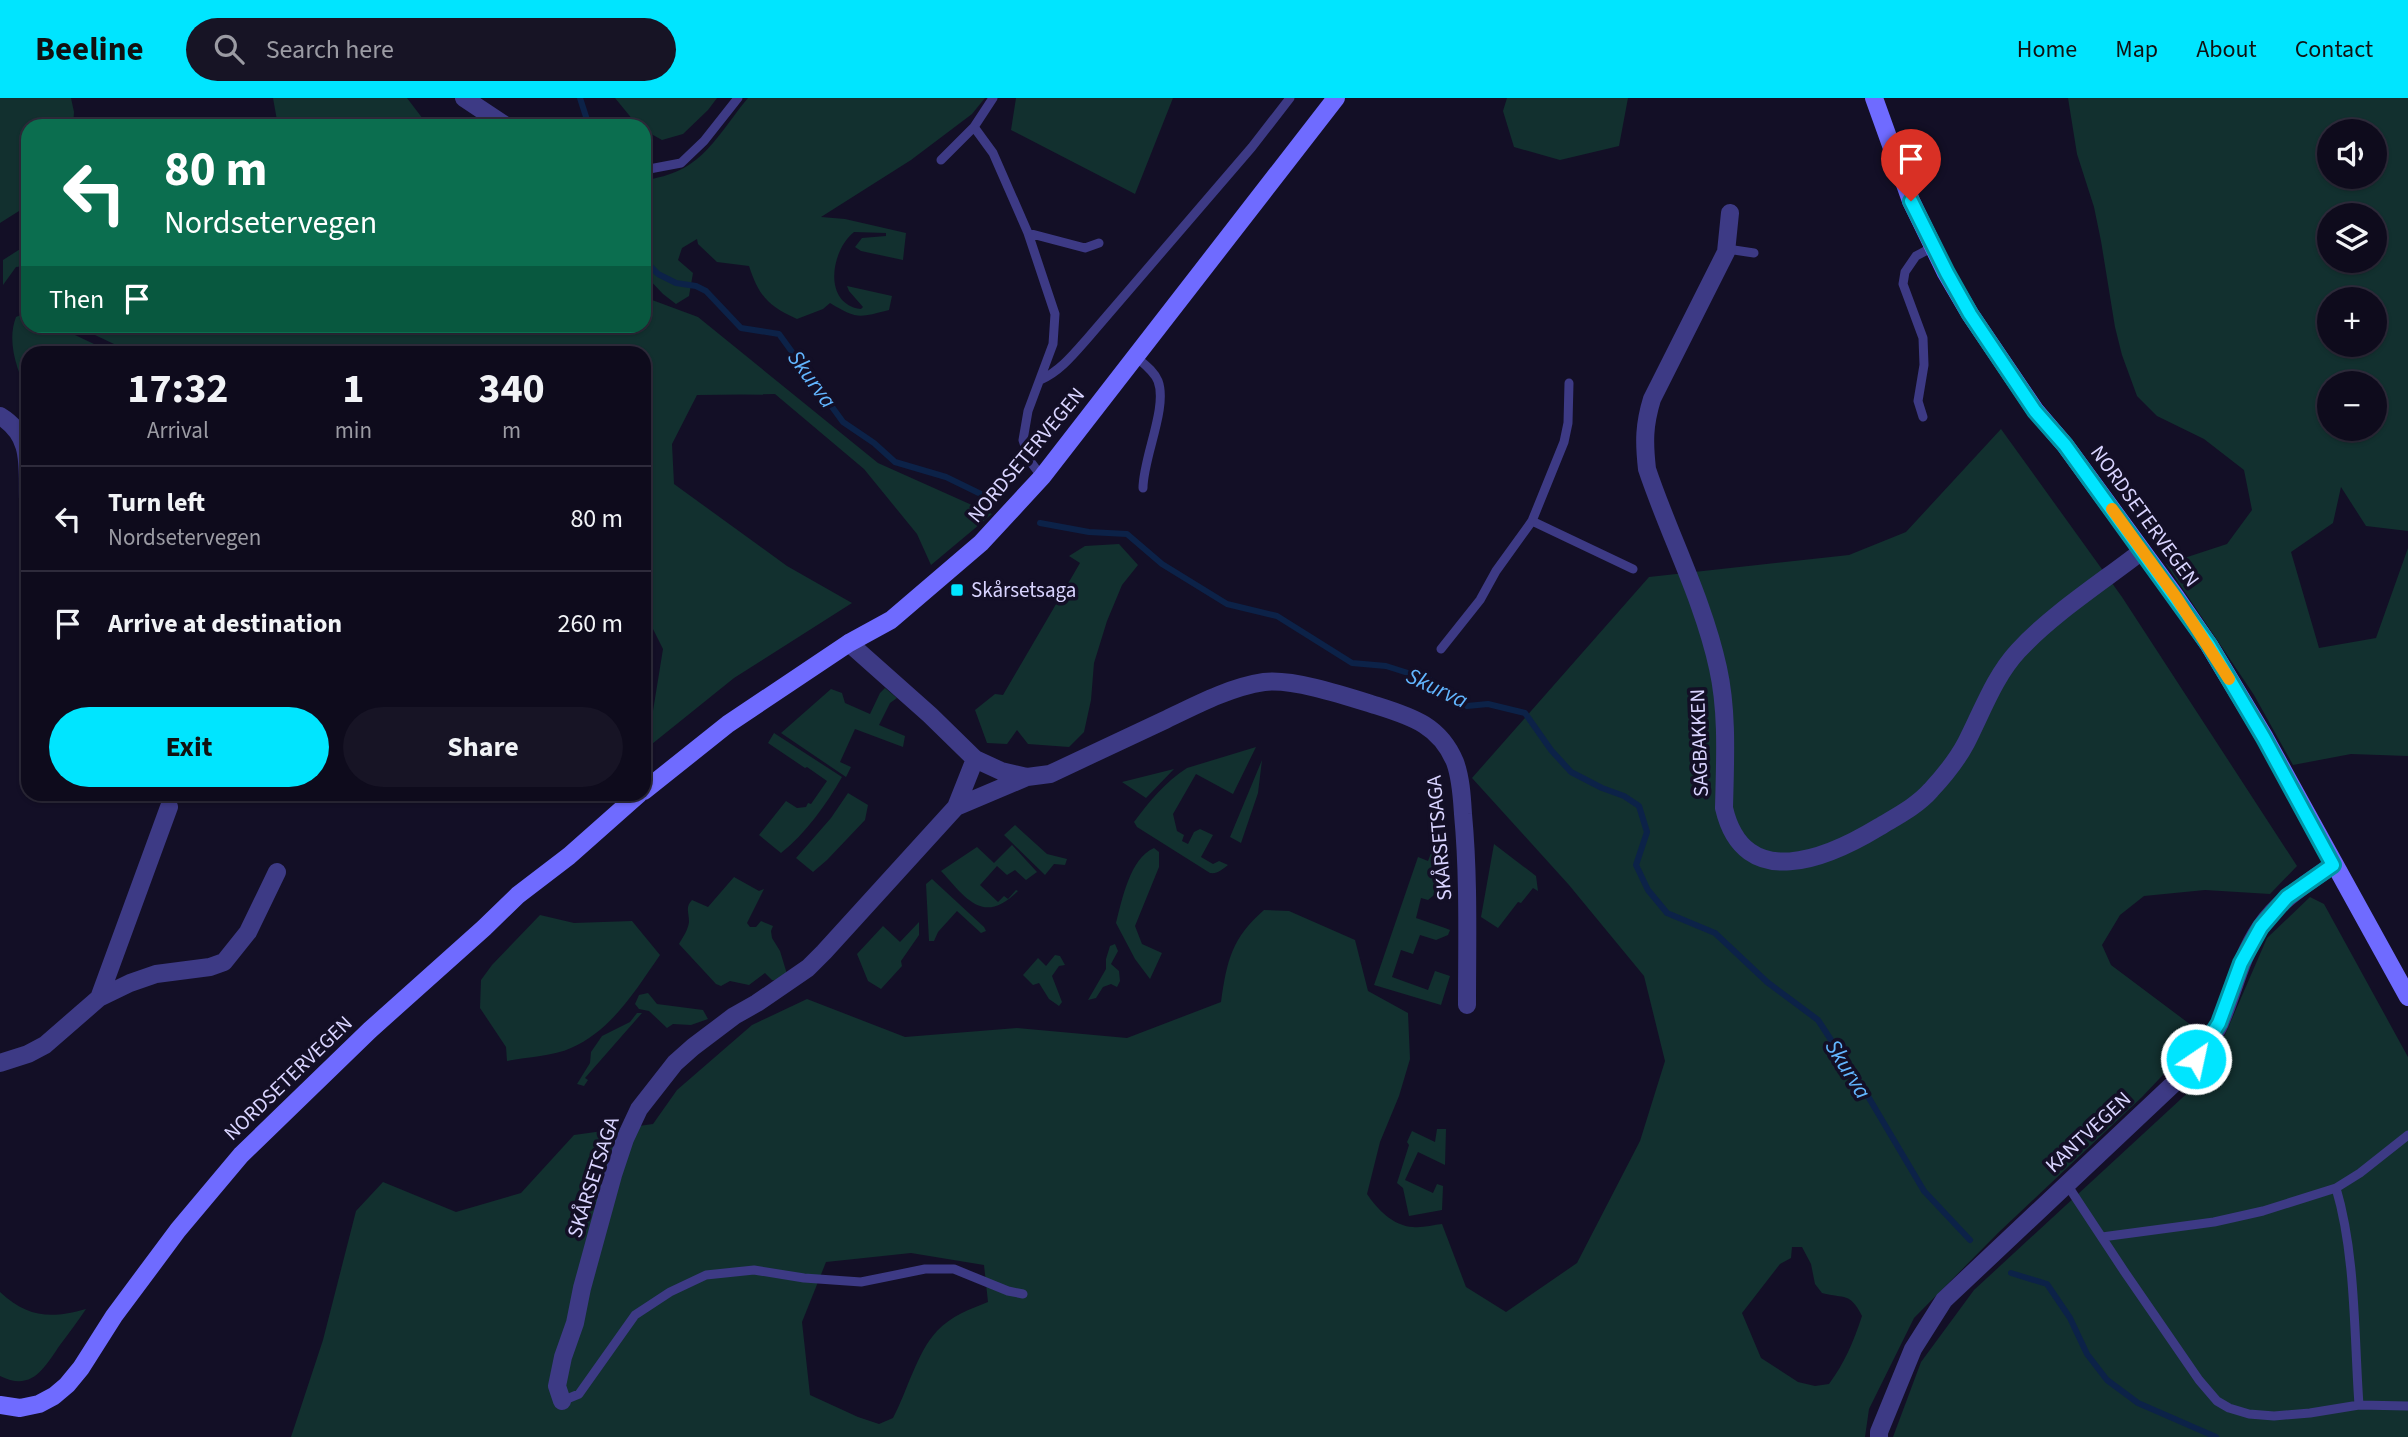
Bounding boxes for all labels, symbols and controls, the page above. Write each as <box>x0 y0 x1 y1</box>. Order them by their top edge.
search box <box>186 18 676 81</box>
text: Beeline <box>35 26 144 73</box>
icon: search <box>210 30 248 68</box>
text: Search here <box>266 31 394 68</box>
text: Home <box>2017 32 2077 67</box>
text: Map <box>2115 32 2158 67</box>
text: About <box>2196 32 2257 67</box>
text: Contact <box>2295 32 2373 67</box>
map controls <box>2317 119 2387 441</box>
button: sound <box>2317 119 2387 189</box>
pin <box>1881 129 1941 201</box>
text: 80 m <box>164 135 268 205</box>
icon: arrive <box>1892 140 1930 178</box>
icon: left <box>49 147 140 238</box>
text: Nordsetervegen <box>164 200 377 246</box>
button: layers <box>2317 203 2387 273</box>
icon: arrive <box>118 280 156 318</box>
text: Then <box>49 281 104 318</box>
button: + <box>2317 287 2387 357</box>
water label: Skurva <box>780 343 844 415</box>
text: 17:32 <box>127 359 229 419</box>
text: 1 <box>342 359 364 419</box>
text: 340 <box>478 359 545 419</box>
button: − <box>2317 371 2387 441</box>
street label: NORDSETERVEGEN <box>960 381 1092 529</box>
text: Arrival <box>147 414 209 447</box>
text: min <box>335 414 372 447</box>
text: m <box>502 414 521 447</box>
street label: NORDSETERVEGEN <box>2083 439 2207 593</box>
text: Turn left <box>108 484 205 521</box>
icon: left <box>49 500 87 538</box>
text: 80 m <box>570 500 623 537</box>
text: Nordsetervegen <box>108 521 261 554</box>
place label: Skårsetsaga <box>971 575 1076 605</box>
marker: Skårsetsaga <box>949 582 965 598</box>
icon: arrive <box>49 605 87 643</box>
text: Arrive at destination <box>108 605 342 642</box>
text: 260 m <box>557 605 623 642</box>
water label: Skurva <box>1401 659 1473 717</box>
street label: SAGBAKKEN <box>1682 688 1716 798</box>
button: Exit <box>49 707 329 787</box>
button: Share <box>343 707 623 787</box>
street label: SKÅRSETSAGA <box>1419 774 1459 902</box>
street label: NORDSETERVEGEN <box>217 1009 359 1147</box>
position arrow <box>2159 1022 2233 1096</box>
water label: Skurva <box>1817 1033 1879 1105</box>
street label: KANTVEGEN <box>2038 1084 2138 1180</box>
street label: SKÅRSETSAGA <box>559 1112 627 1241</box>

